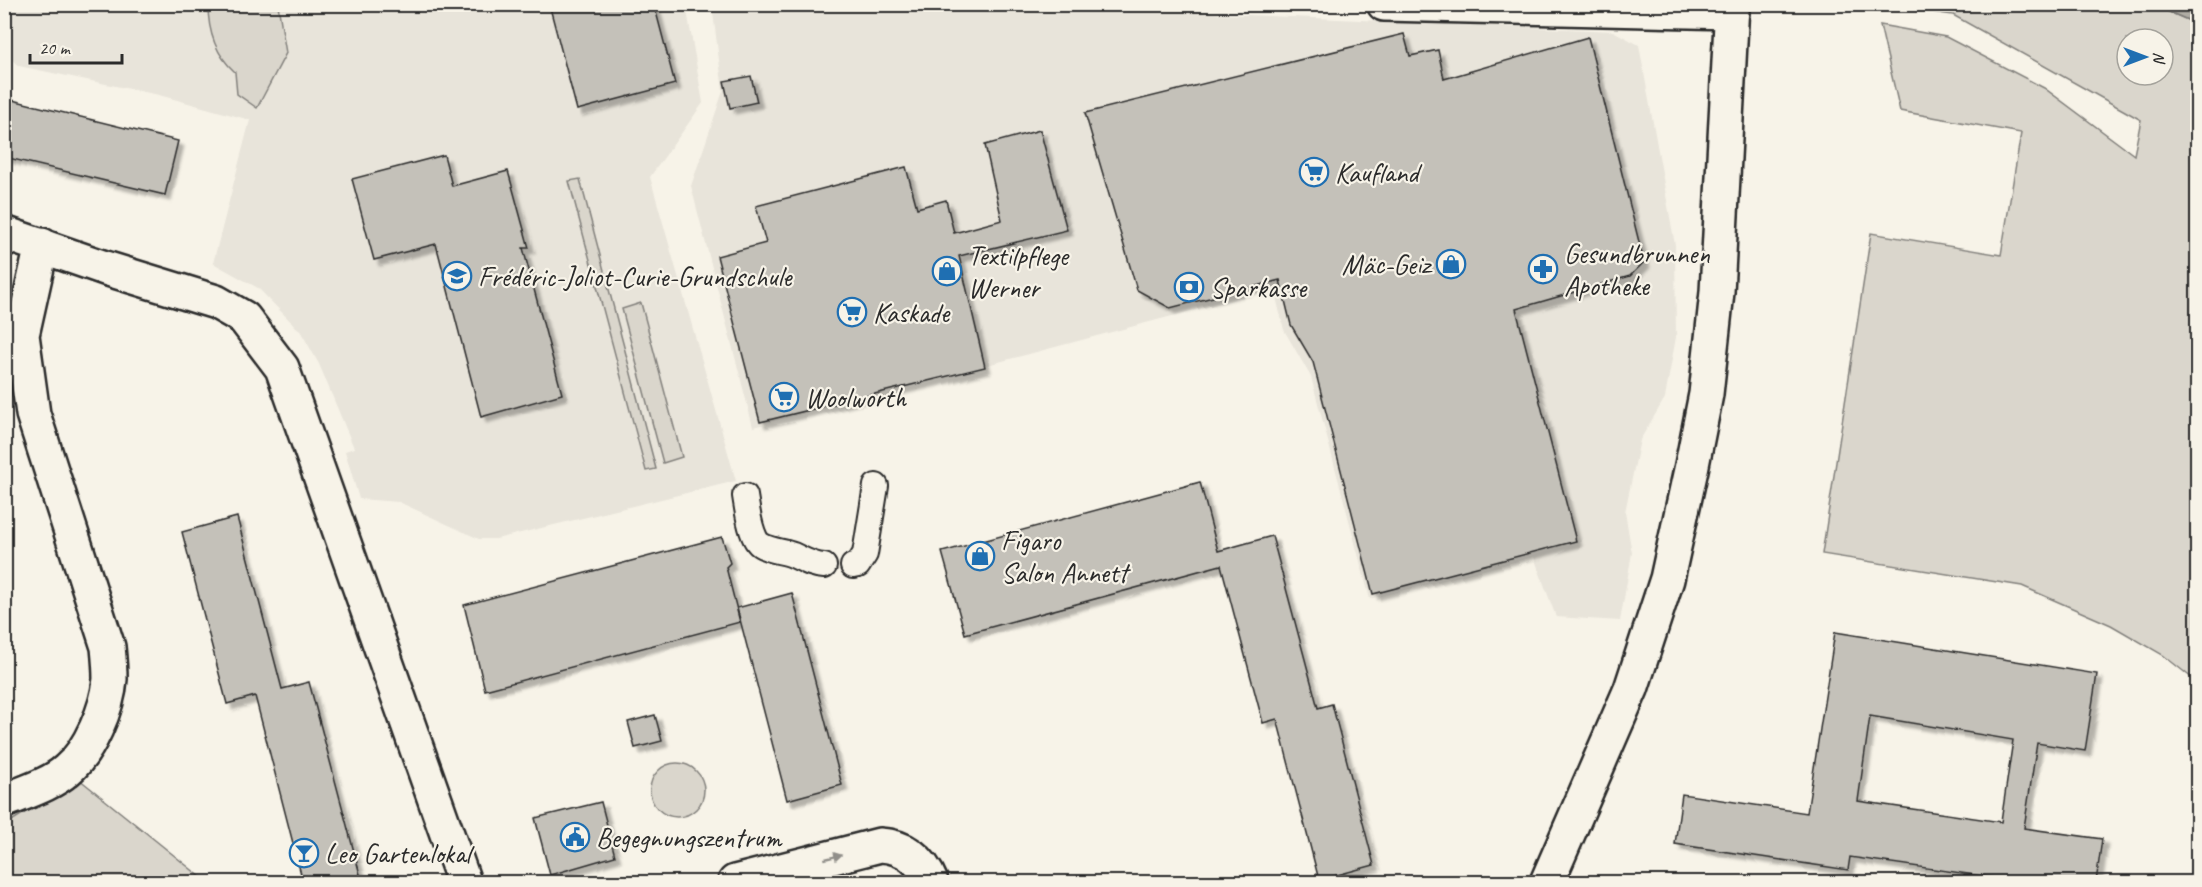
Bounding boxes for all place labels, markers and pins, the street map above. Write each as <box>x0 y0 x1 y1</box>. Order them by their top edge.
place label: Kaufland <box>1335 155 1422 190</box>
supermarket icon: Kaufland <box>1298 156 1330 188</box>
place label: Gesundbrunnen Apotheke <box>1564 236 1710 303</box>
place label: Textilpflege Werner <box>968 238 1070 305</box>
place label: Mäc-Geiz <box>1342 247 1433 282</box>
shop icon: Mäc-Geiz <box>1435 248 1467 280</box>
pharmacy icon: Gesundbrunnen Apotheke <box>1527 253 1559 285</box>
shop icon: Textilpflege Werner <box>931 255 963 287</box>
place label: Frédéric-Joliot-Curie-Grundschule <box>478 259 793 294</box>
school or university icon: Frédéric-Joliot-Curie-Grundschule <box>441 260 473 292</box>
place label: Sparkasse <box>1210 270 1308 305</box>
bank icon: Sparkasse <box>1173 271 1205 303</box>
place label: Kaskade <box>873 295 951 330</box>
supermarket icon: Kaskade <box>836 296 868 328</box>
place label: Woolworth <box>805 380 907 415</box>
supermarket icon: Woolworth <box>768 381 800 413</box>
place label: Figaro Salon Annett <box>1001 523 1131 590</box>
shop icon: Figaro Salon Annett <box>964 540 996 572</box>
place label: Begegnungszentrum <box>596 820 783 855</box>
public building icon: Begegnungszentrum <box>559 821 591 853</box>
place label: Leo Gartenlokal <box>325 836 475 871</box>
bar icon: Leo Gartenlokal <box>288 837 320 869</box>

